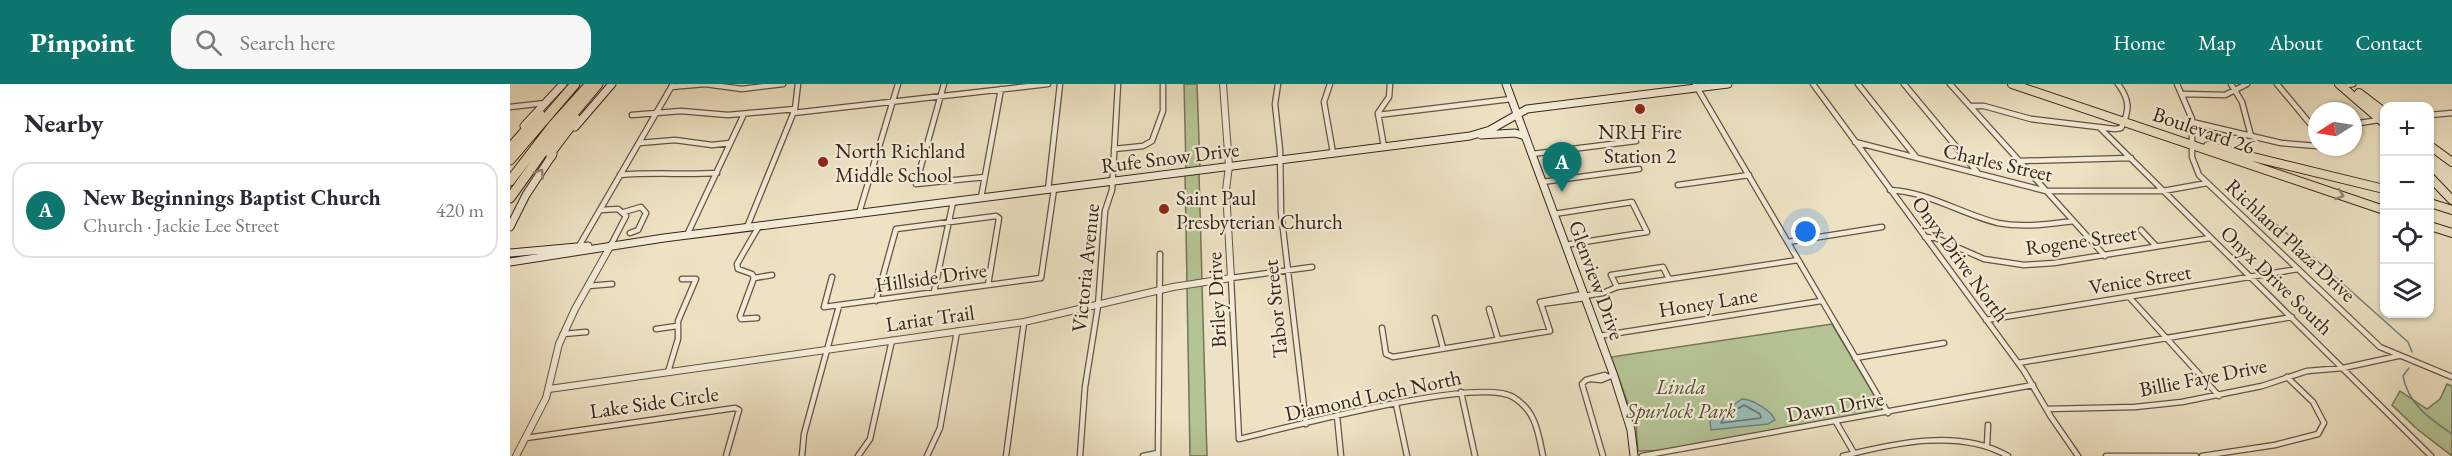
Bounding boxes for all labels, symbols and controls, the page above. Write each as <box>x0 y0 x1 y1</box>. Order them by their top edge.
search box <box>171 15 591 69</box>
text: Pinpoint <box>30 24 135 60</box>
icon: search <box>192 26 225 59</box>
text: Search here <box>240 28 335 57</box>
text: Home <box>2113 29 2165 56</box>
text: Map <box>2198 29 2236 56</box>
text: About <box>2269 29 2322 56</box>
text: Contact <box>2355 29 2422 56</box>
street label: Boulevard 26 <box>2149 100 2259 160</box>
marker: NRH Fire Station 2 <box>1633 102 1647 116</box>
north arrow <box>2308 102 2362 156</box>
map controls <box>2380 102 2434 318</box>
button: + <box>2380 102 2434 156</box>
text: Nearby <box>24 106 104 140</box>
place label: NRH Fire Station 2 <box>1598 118 1682 169</box>
street label: Rufe Snow Drive <box>1099 135 1241 179</box>
street label: Charles Street <box>1941 136 2056 188</box>
place label: North Richland Middle School <box>835 137 966 188</box>
pin: A <box>1542 142 1582 192</box>
marker: North Richland Middle School <box>816 155 830 169</box>
button: − <box>2380 156 2434 210</box>
one-way arrow <box>533 169 545 179</box>
street label: Richland Plaza Drive <box>2220 173 2362 307</box>
text: New Beginnings Baptist Church <box>83 183 381 212</box>
place label: Saint Paul Presbyterian Church <box>1176 184 1343 235</box>
one-way arrow <box>2334 188 2345 201</box>
street label: Onyx Drive North <box>1906 191 2016 327</box>
text: A <box>38 197 53 223</box>
text: 420 m <box>436 197 484 223</box>
street label: Victoria Avenue <box>1065 202 1105 334</box>
marker: Saint Paul Presbyterian Church <box>1157 202 1171 216</box>
button: locate <box>2380 210 2434 264</box>
text: Church · Jackie Lee Street <box>83 212 279 238</box>
street label: Glenview Drive <box>1563 217 1631 343</box>
your location <box>1791 217 1820 246</box>
street label: Rogene Street <box>2024 219 2139 261</box>
street label: Onyx Drive South <box>2215 219 2339 341</box>
street label: Briley Drive <box>1200 251 1232 349</box>
street label: Hillside Drive <box>874 256 988 298</box>
street label: Tabor Street <box>1256 258 1294 360</box>
street label: Venice Street <box>2087 258 2193 300</box>
button: layers <box>2380 264 2434 318</box>
street label: Honey Lane <box>1656 281 1760 323</box>
street label: Lariat Trail <box>884 298 976 338</box>
street label: Billie Faye Drive <box>2137 351 2269 403</box>
street label: Diamond Loch North <box>1282 363 1464 427</box>
park label: Linda Spurlock Park <box>1625 373 1736 424</box>
street label: Lake Side Circle <box>588 380 720 424</box>
street label: Dawn Drive <box>1784 384 1886 428</box>

